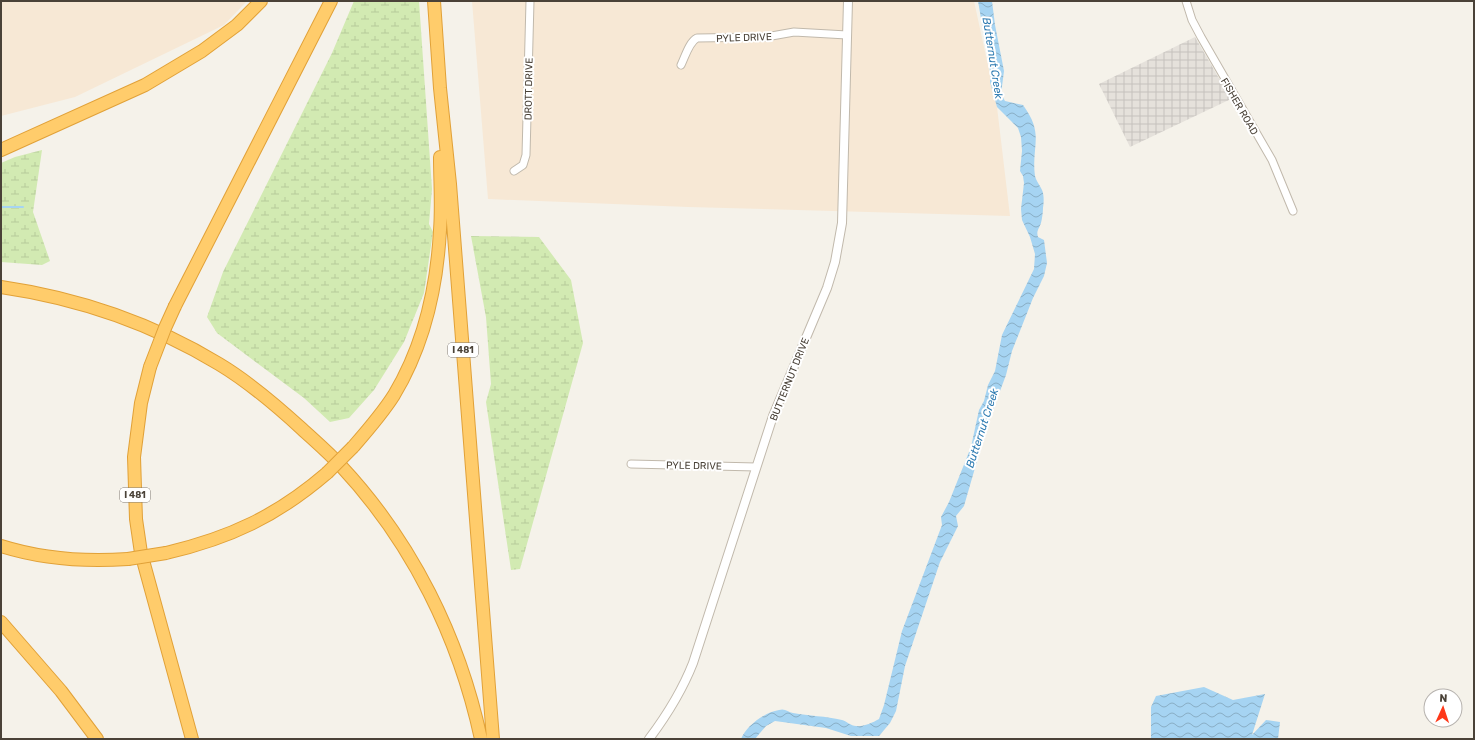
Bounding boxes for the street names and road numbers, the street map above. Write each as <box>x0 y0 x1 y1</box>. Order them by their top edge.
street label: PYLE DRIVE <box>716 31 772 45</box>
street label: DROTT DRIVE <box>522 58 536 120</box>
street label: FISHER ROAD <box>1218 76 1260 137</box>
street label: BUTTERNUT DRIVE <box>768 336 812 423</box>
road number: I 481 <box>448 343 478 357</box>
street label: PYLE DRIVE <box>666 460 722 472</box>
road number: I 481 <box>120 488 150 502</box>

